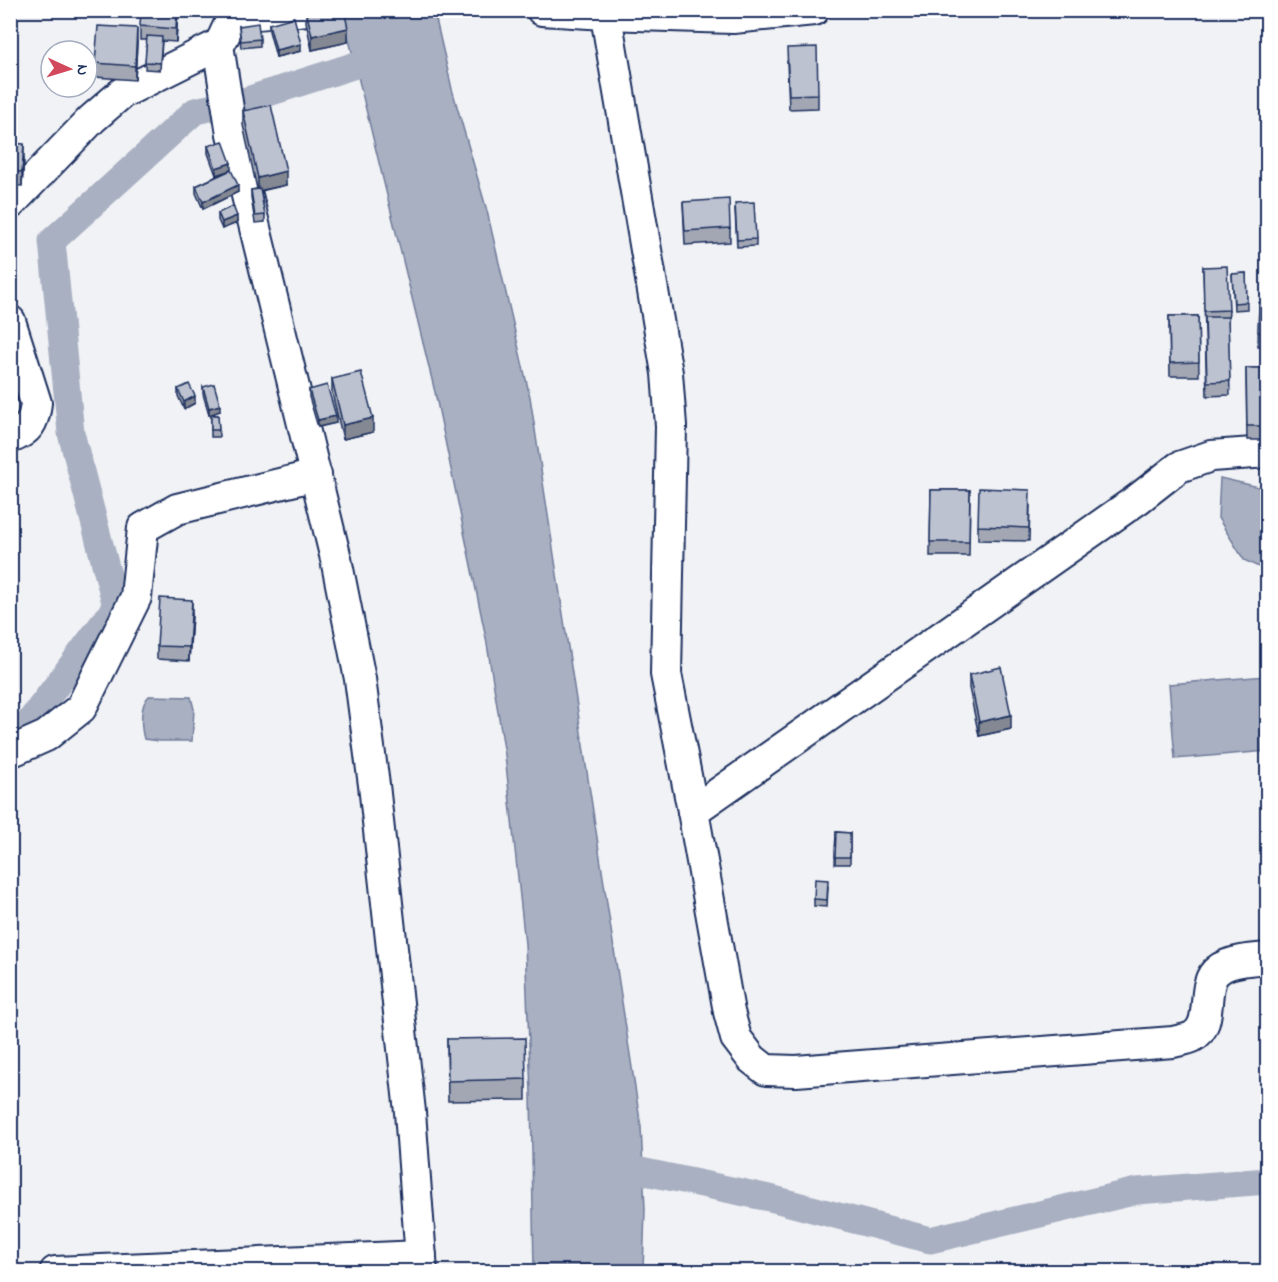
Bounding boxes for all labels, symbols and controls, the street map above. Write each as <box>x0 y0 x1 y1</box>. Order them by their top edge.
north arrow <box>39 39 99 99</box>
text: N <box>70 64 94 76</box>

